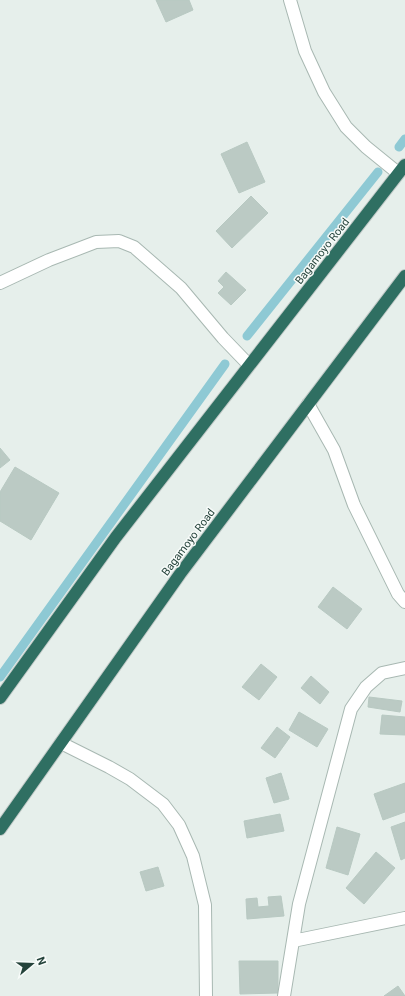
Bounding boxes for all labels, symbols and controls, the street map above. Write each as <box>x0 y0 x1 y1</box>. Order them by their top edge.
street label: Bagamoyo Road <box>293 216 352 287</box>
street label: Bagamoyo Road <box>159 506 218 578</box>
north arrow <box>12 944 52 984</box>
text: N <box>34 955 48 967</box>

